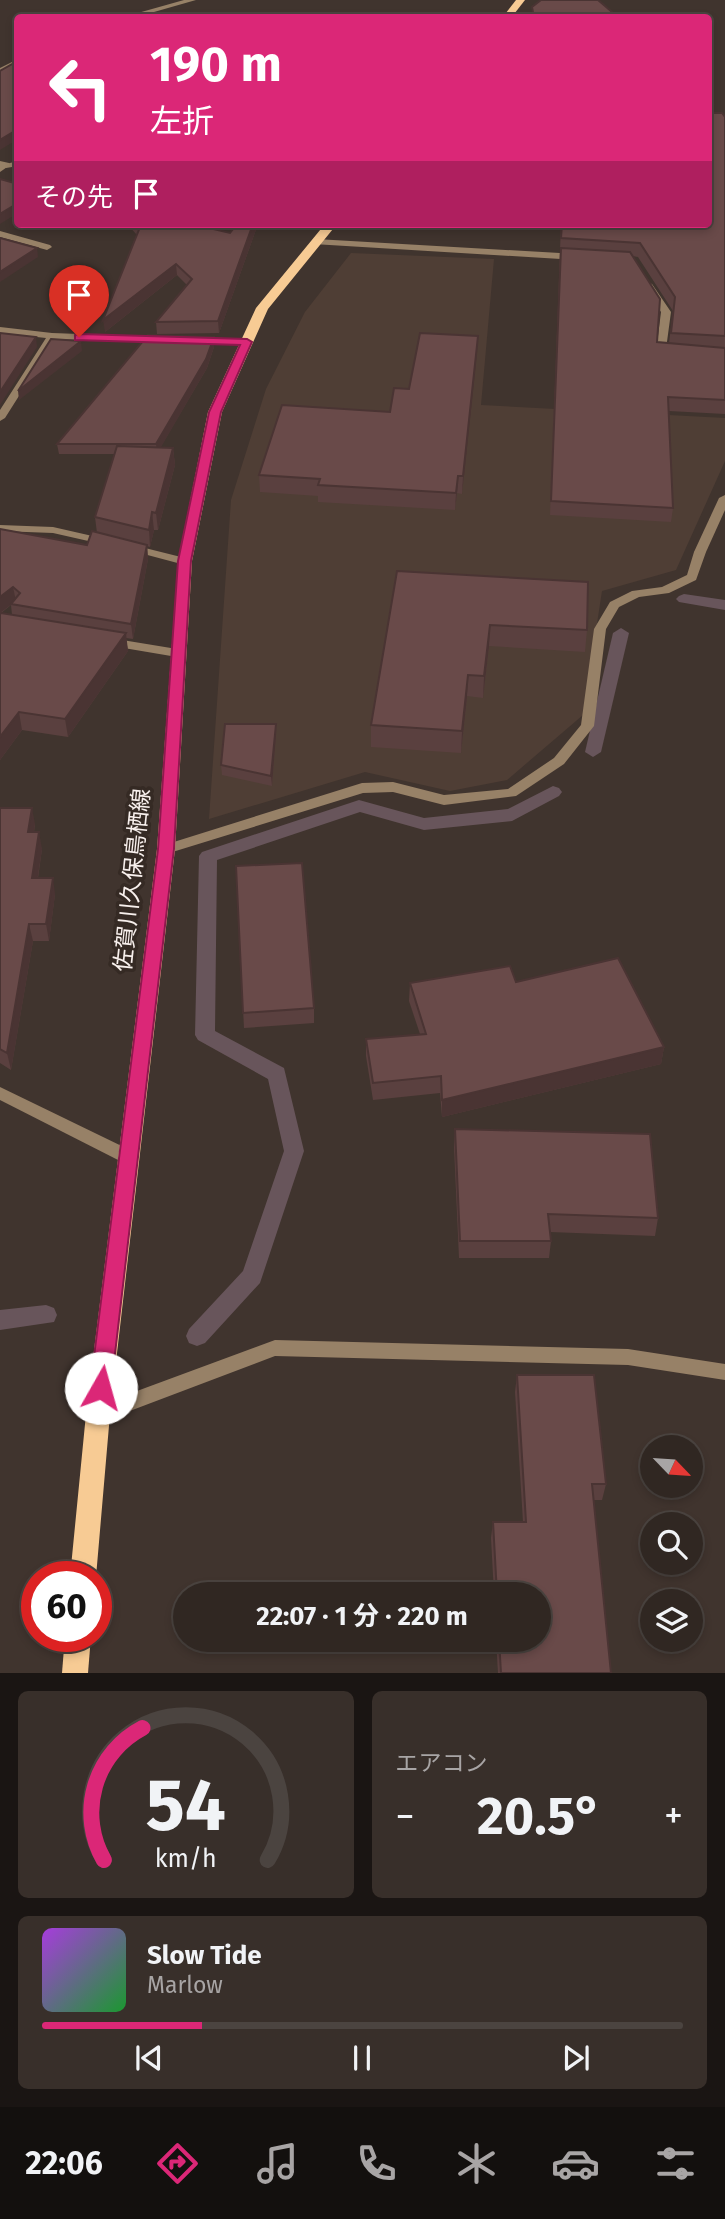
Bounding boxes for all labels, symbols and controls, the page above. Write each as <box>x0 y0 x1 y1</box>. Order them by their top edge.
text: 190 m <box>150 35 282 94</box>
icon: left <box>35 42 126 133</box>
text: 左折 <box>150 102 214 140</box>
icon: arrive <box>127 175 165 213</box>
text: その先 <box>35 182 113 213</box>
pin <box>49 265 109 337</box>
icon: arrive <box>60 276 98 314</box>
street label: 佐賀川久保鳥栖線 <box>108 787 156 973</box>
position arrow <box>64 1351 138 1425</box>
north arrow <box>640 1435 704 1498</box>
map controls <box>640 1435 703 1652</box>
button: search <box>640 1512 703 1575</box>
speed limit sign: 60 <box>21 1561 112 1652</box>
button: layers <box>640 1589 703 1652</box>
text: 22:07 · 1 分 · 220 m <box>256 1601 468 1632</box>
text: エアコン <box>396 1749 488 1777</box>
text: 54 <box>146 1763 226 1850</box>
text: 20.5° <box>477 1785 602 1848</box>
text: − <box>396 1793 415 1839</box>
text: + <box>664 1793 683 1839</box>
text: km/h <box>155 1844 217 1874</box>
text: Slow Tide <box>147 1940 262 1971</box>
text: Marlow <box>147 1971 223 1999</box>
icon: previous <box>130 2039 168 2077</box>
icon: pause <box>343 2039 381 2077</box>
icon: next <box>557 2039 595 2077</box>
icon: directions <box>153 2139 202 2188</box>
icon: music <box>253 2139 302 2188</box>
icon: phone <box>352 2139 401 2188</box>
icon: climate <box>452 2139 501 2188</box>
icon: car <box>551 2139 600 2188</box>
icon: filters <box>651 2139 700 2188</box>
text: 22:06 <box>25 2144 103 2182</box>

